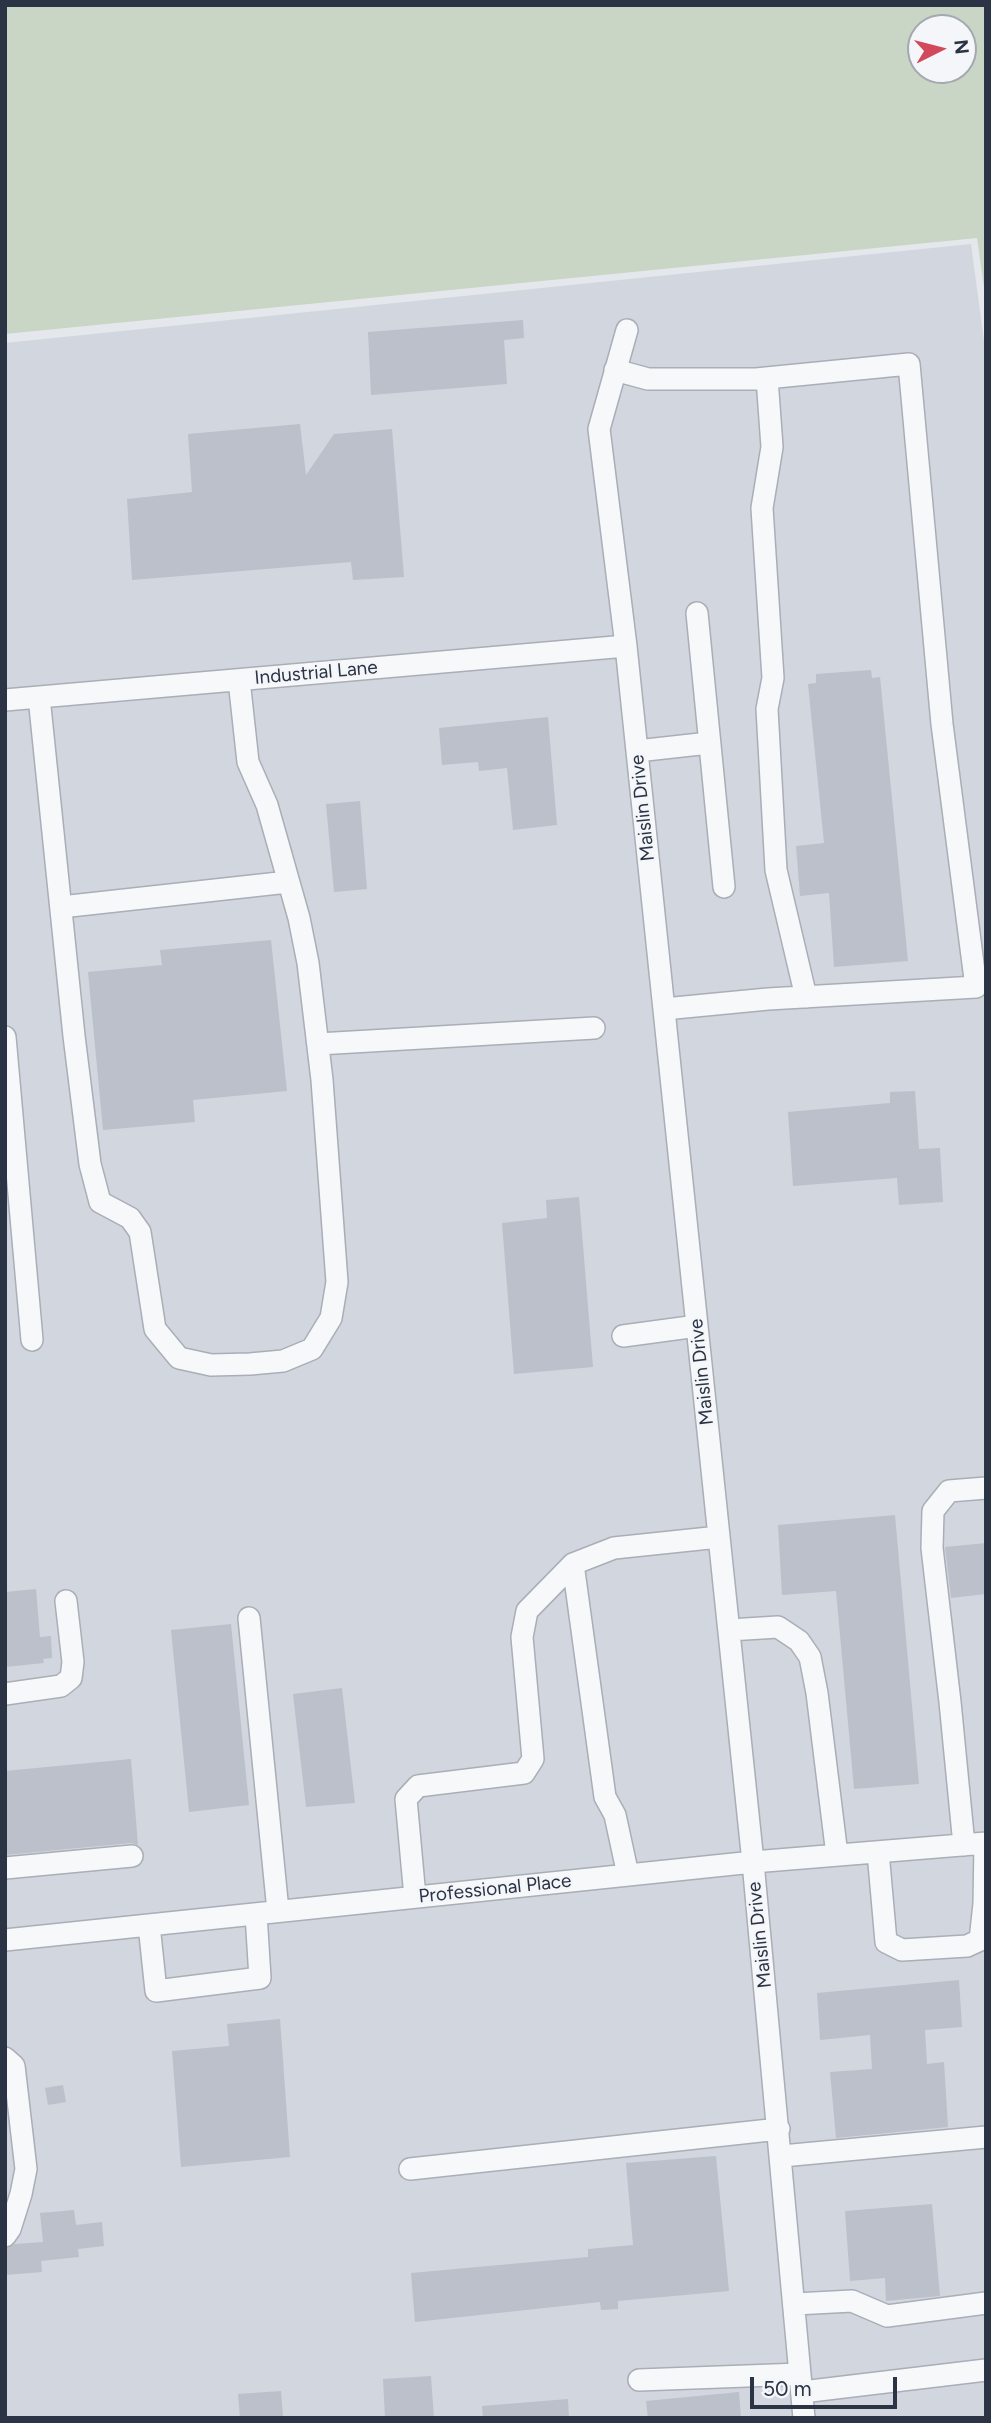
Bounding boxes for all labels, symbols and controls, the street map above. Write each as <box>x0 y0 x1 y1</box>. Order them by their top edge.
north arrow <box>907 14 977 84</box>
text: N <box>949 38 974 55</box>
street label: Industrial Lane <box>254 656 378 690</box>
street label: Maislin Drive <box>626 754 660 862</box>
street label: Maislin Drive <box>685 1318 719 1426</box>
street label: Professional Place <box>417 1870 573 1908</box>
street label: Maislin Drive <box>743 1881 777 1989</box>
scale bar <box>753 2364 900 2408</box>
text: 50 m <box>763 2376 812 2401</box>

